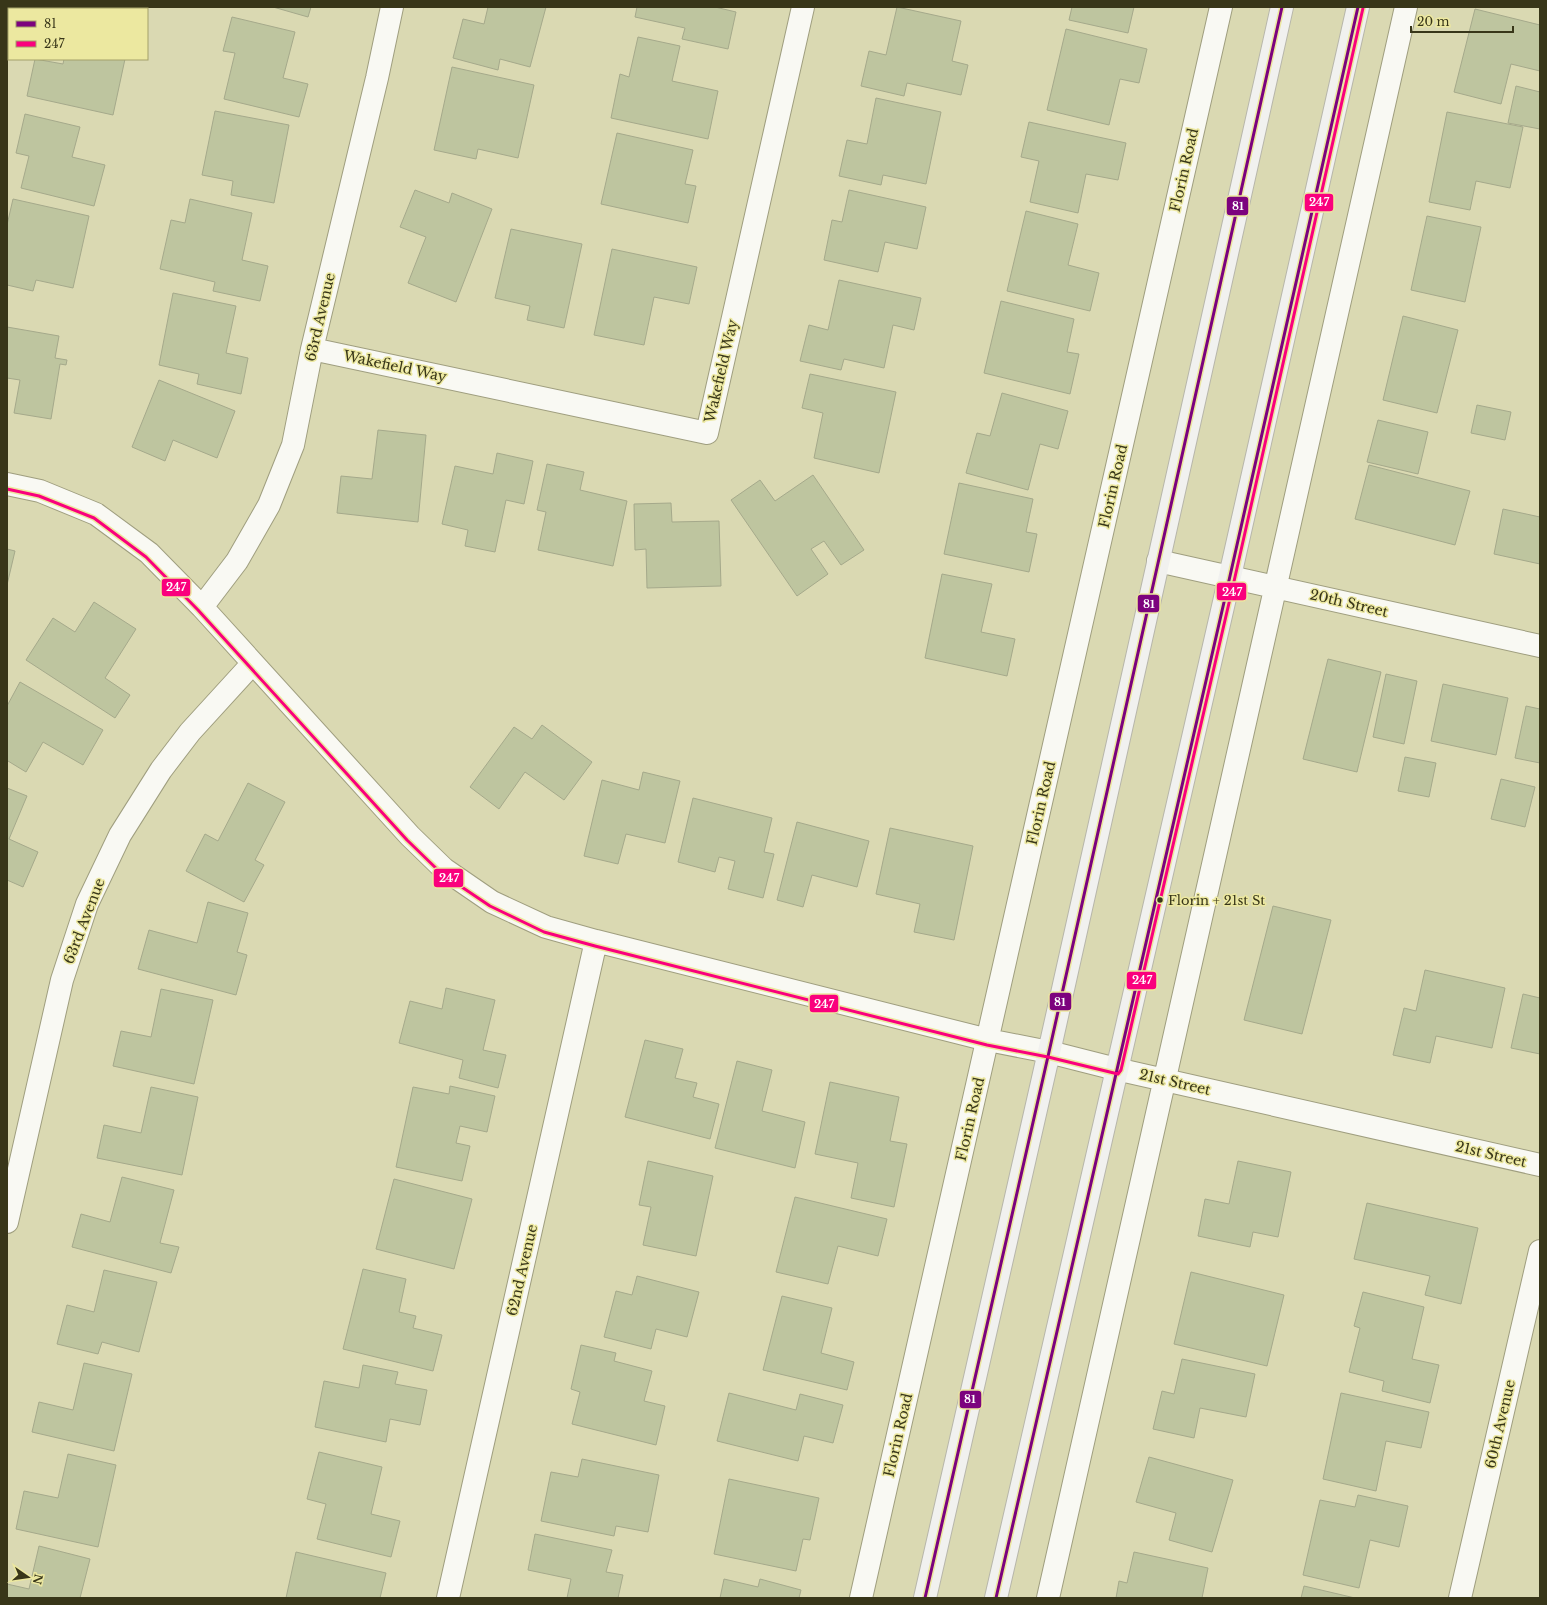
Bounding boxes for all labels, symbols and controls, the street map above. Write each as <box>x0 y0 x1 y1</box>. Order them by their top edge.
legend <box>8 8 148 60</box>
scale bar <box>1411 8 1513 34</box>
text: 20 m <box>1417 14 1449 29</box>
text: 81 <box>44 16 57 31</box>
text: 247 <box>44 36 65 51</box>
street label: Florin Road <box>1166 126 1203 214</box>
line badge: 247 <box>1304 193 1334 212</box>
text: 247 <box>1309 195 1329 209</box>
line badge: 81 <box>1226 196 1249 216</box>
text: 81 <box>1232 199 1244 213</box>
street label: 63rd Avenue <box>301 271 339 363</box>
street label: Wakefield Way <box>700 318 742 425</box>
street label: Wakefield Way <box>341 346 448 386</box>
street label: Florin Road <box>1095 442 1132 530</box>
line badge: 247 <box>161 578 191 597</box>
text: 247 <box>166 580 186 594</box>
line badge: 247 <box>1216 582 1247 601</box>
text: 247 <box>1222 585 1242 599</box>
street label: 20th Street <box>1308 585 1391 621</box>
line badge: 81 <box>1137 594 1160 613</box>
text: 81 <box>1143 597 1155 611</box>
street label: Florin Road <box>1023 759 1060 847</box>
line badge: 247 <box>433 868 464 888</box>
text: 247 <box>439 871 459 885</box>
street label: 63rd Avenue <box>59 876 109 966</box>
place label: Florin + 21st St <box>1168 892 1265 909</box>
marker: Florin + 21st St <box>1155 895 1165 905</box>
line badge: 247 <box>1126 971 1157 990</box>
text: 247 <box>1132 973 1152 987</box>
line badge: 81 <box>1049 992 1072 1011</box>
line badge: 247 <box>809 994 839 1013</box>
text: 81 <box>1054 995 1066 1009</box>
text: 247 <box>814 997 834 1011</box>
street label: 21st Street <box>1138 1065 1213 1099</box>
street label: Florin Road <box>952 1075 989 1163</box>
street label: 21st Street <box>1454 1137 1529 1171</box>
street label: 62nd Avenue <box>503 1222 541 1318</box>
street label: 60th Avenue <box>1481 1378 1519 1470</box>
line badge: 81 <box>959 1390 982 1409</box>
street label: Florin Road <box>880 1391 917 1479</box>
text: 81 <box>964 1392 976 1406</box>
north arrow <box>8 1557 48 1597</box>
text: N <box>30 1573 46 1587</box>

